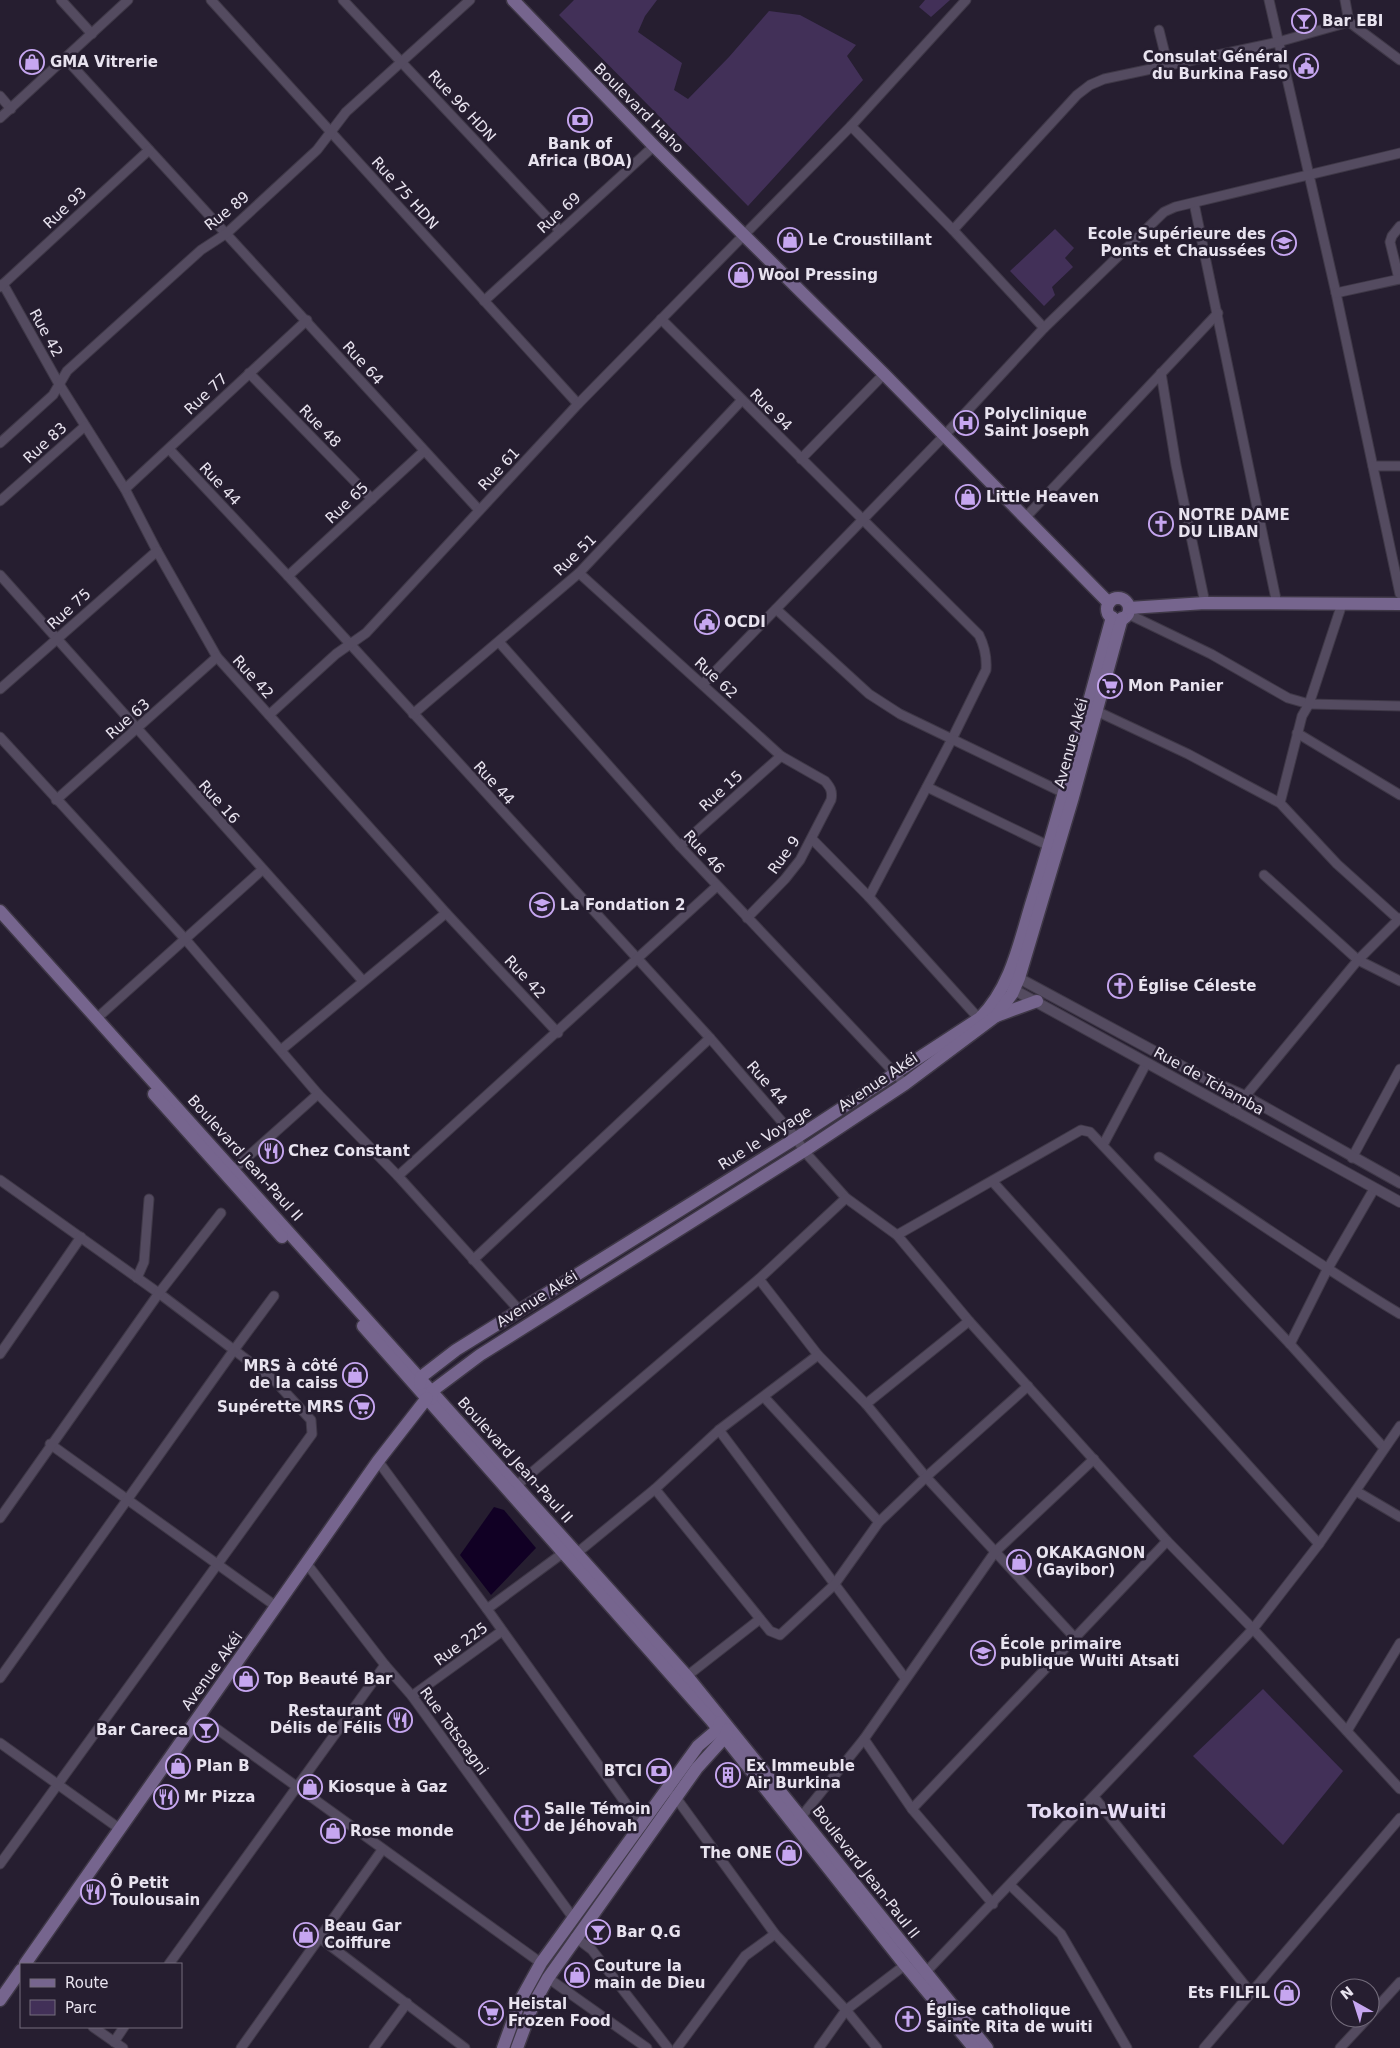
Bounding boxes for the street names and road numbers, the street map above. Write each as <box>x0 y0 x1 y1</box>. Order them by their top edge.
street label: Boulevard Haho <box>590 59 688 157</box>
street label: Rue 96 HDN <box>424 67 500 145</box>
street label: Rue 75 HDN <box>368 153 442 233</box>
street label: Rue 93 <box>40 184 90 232</box>
street label: Rue 89 <box>201 188 253 234</box>
street label: Rue 69 <box>534 189 584 237</box>
street label: Rue 42 <box>25 306 67 360</box>
street label: Rue 64 <box>339 338 387 388</box>
street label: Rue 77 <box>181 370 231 418</box>
street label: Rue 94 <box>746 385 796 435</box>
street label: Rue 48 <box>295 401 345 451</box>
street label: Rue 83 <box>20 419 70 467</box>
street label: Rue 61 <box>475 444 523 494</box>
street label: Rue 44 <box>196 459 244 509</box>
street label: Rue 65 <box>322 479 372 527</box>
street label: Rue 51 <box>550 530 600 580</box>
street label: Rue 75 <box>44 585 94 633</box>
street label: Rue 42 <box>229 652 277 702</box>
street label: Rue 62 <box>691 654 741 702</box>
street label: Rue 63 <box>102 695 154 743</box>
street label: Avenue Akéi <box>1050 696 1092 790</box>
street label: Rue 44 <box>470 758 518 808</box>
street label: Rue 15 <box>696 767 746 815</box>
street label: Rue 16 <box>195 777 243 827</box>
street label: Rue 46 <box>680 827 728 877</box>
street label: Rue 9 <box>764 832 804 878</box>
street label: Rue 42 <box>501 952 549 1002</box>
street label: Rue de Tchamba <box>1151 1043 1267 1119</box>
street label: Avenue Akéi <box>835 1049 921 1115</box>
street label: Rue 44 <box>743 1057 791 1109</box>
street label: Boulevard Jean-Paul II <box>184 1091 306 1225</box>
street label: Rue le Voyage <box>715 1102 815 1174</box>
street label: Avenue Akéi <box>493 1267 581 1331</box>
street label: Boulevard Jean-Paul II <box>454 1393 576 1527</box>
street label: Rue 225 <box>431 1619 491 1669</box>
street label: Avenue Akéi <box>178 1628 246 1714</box>
street label: Rue Totsoagni <box>416 1684 492 1778</box>
street label: Boulevard Jean-Paul II <box>809 1802 923 1942</box>

